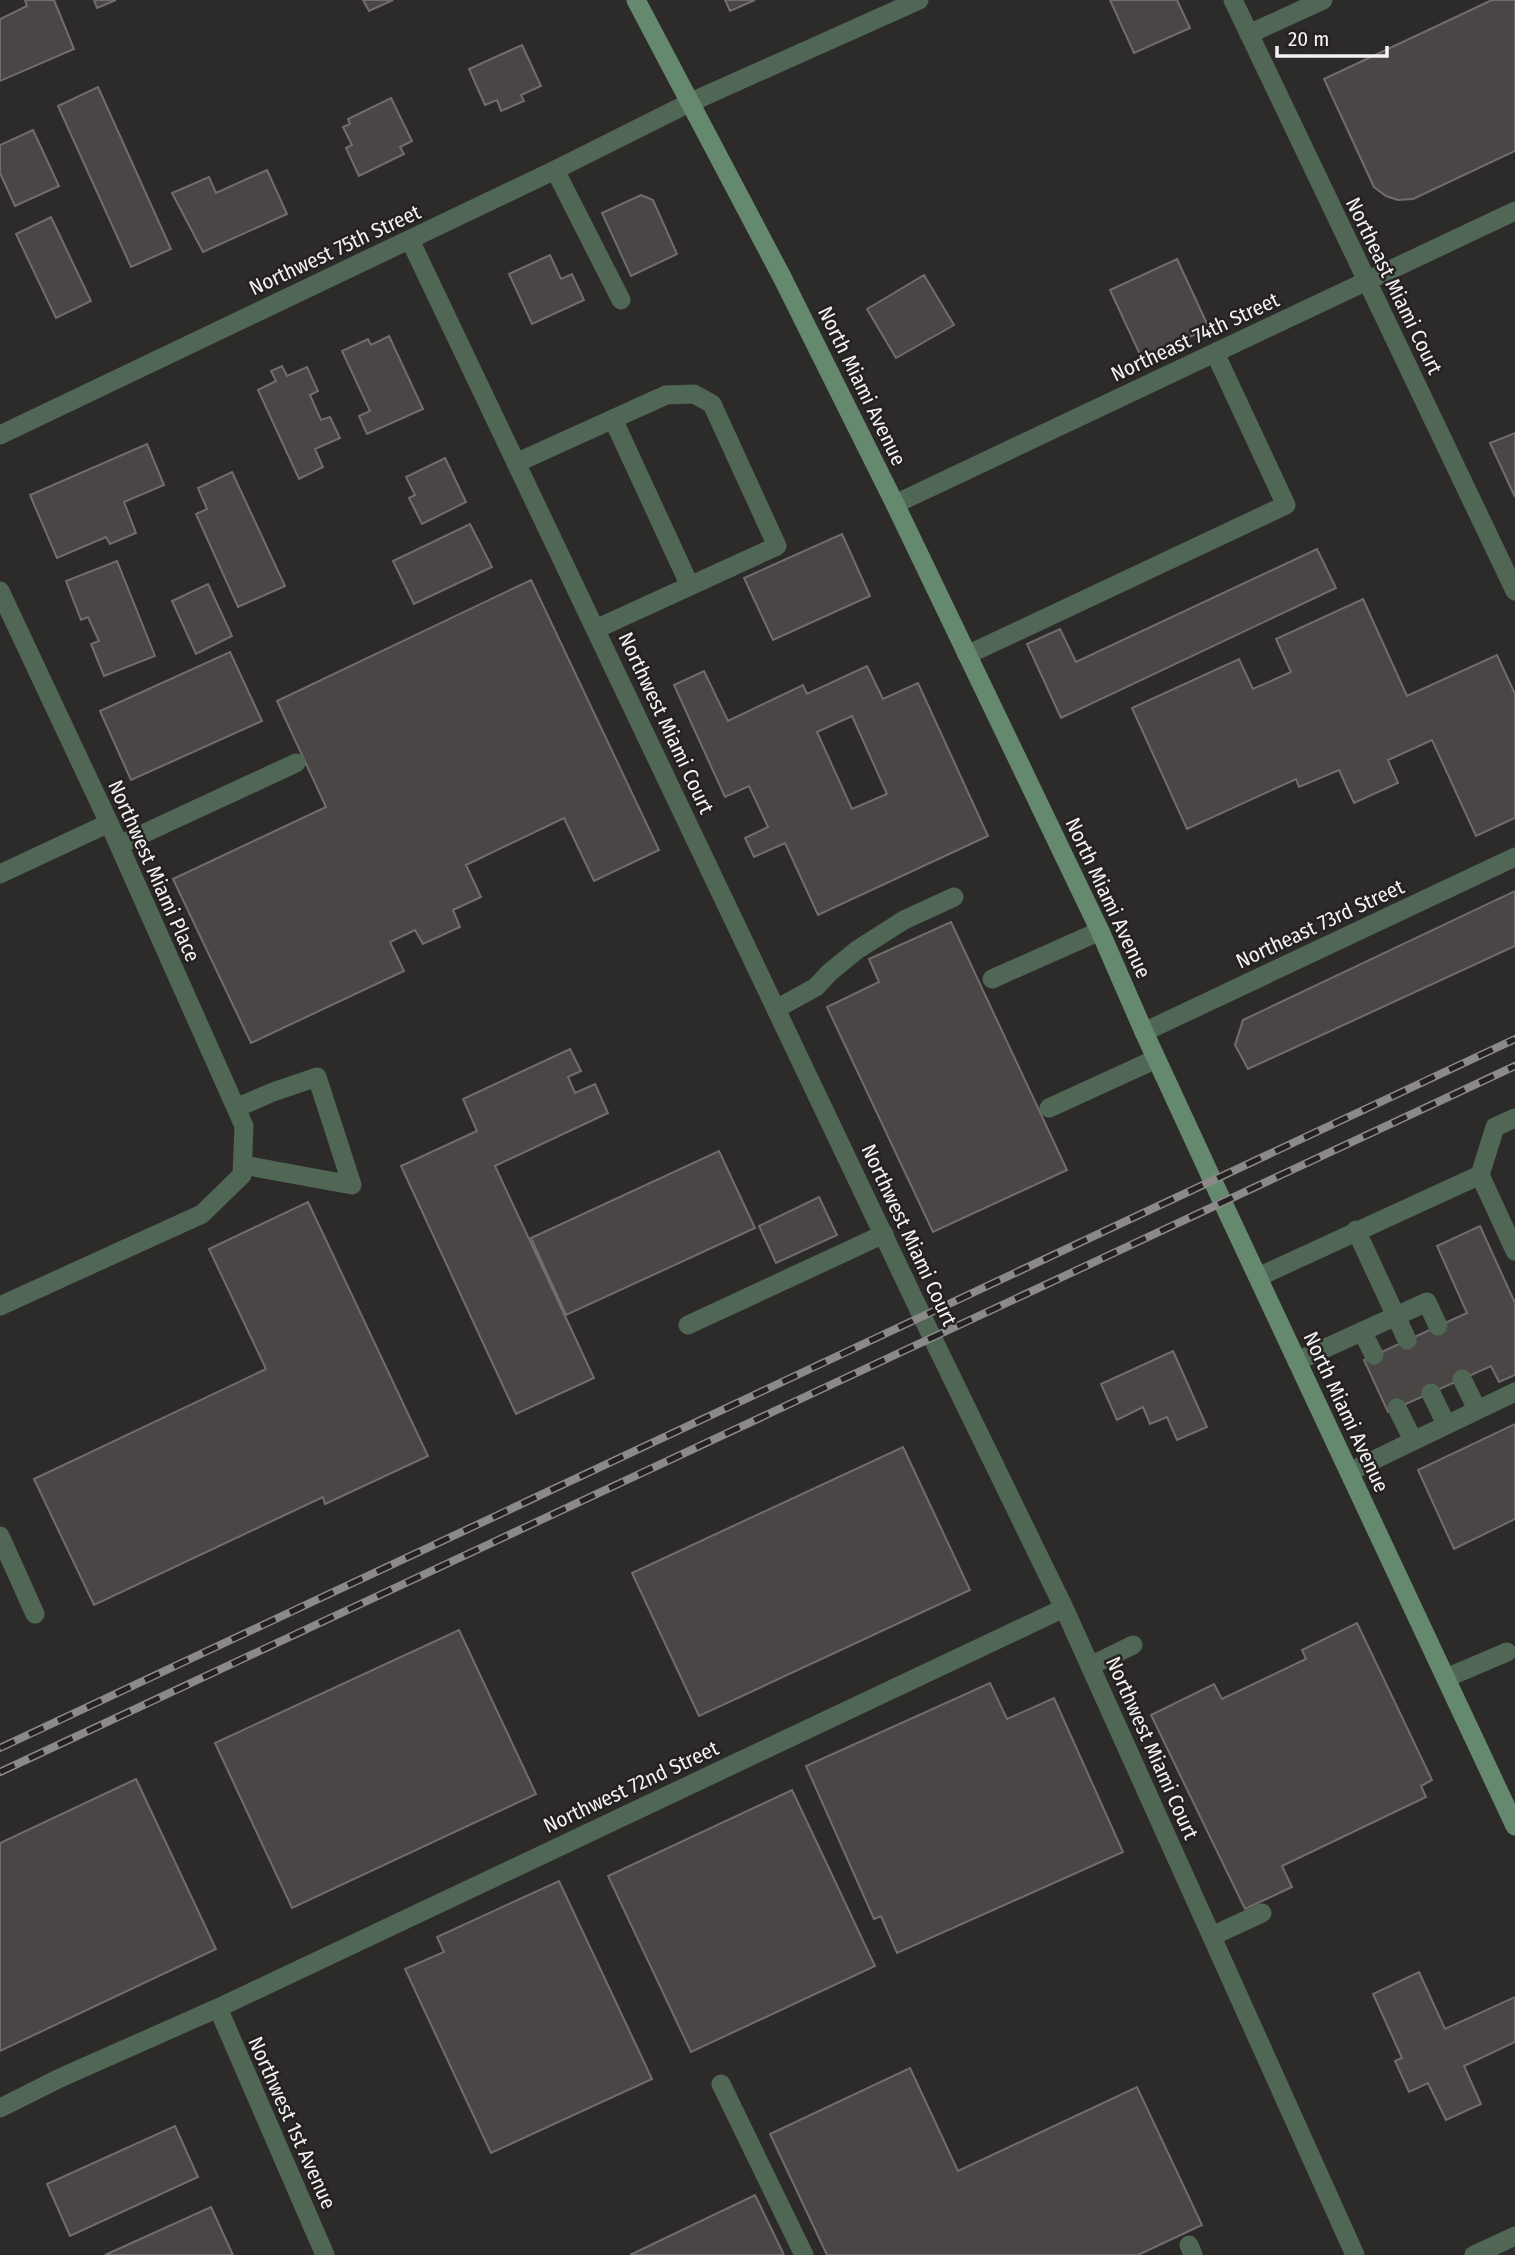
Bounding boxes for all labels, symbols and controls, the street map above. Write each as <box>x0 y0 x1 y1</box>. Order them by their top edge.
scale bar <box>1277 14 1387 58</box>
text: 20 m <box>1288 26 1329 52</box>
street label: Northeast Miami Court <box>1340 193 1448 379</box>
street label: Northwest 75th Street <box>245 199 425 301</box>
street label: Northeast 74th Street <box>1107 287 1283 387</box>
street label: North Miami Avenue <box>812 302 912 470</box>
street label: Northwest Miami Court <box>613 628 720 818</box>
street label: Northwest Miami Place <box>102 776 206 966</box>
street label: North Miami Avenue <box>1059 814 1157 982</box>
street label: Northeast 73rd Street <box>1232 874 1408 974</box>
street label: Northwest Miami Court <box>856 1140 963 1330</box>
street label: North Miami Avenue <box>1297 1328 1395 1496</box>
street label: Northwest Miami Court <box>1100 1653 1204 1844</box>
street label: Northwest 72nd Street <box>539 1735 723 1839</box>
street label: Northwest 1st Avenue <box>242 2033 342 2213</box>

